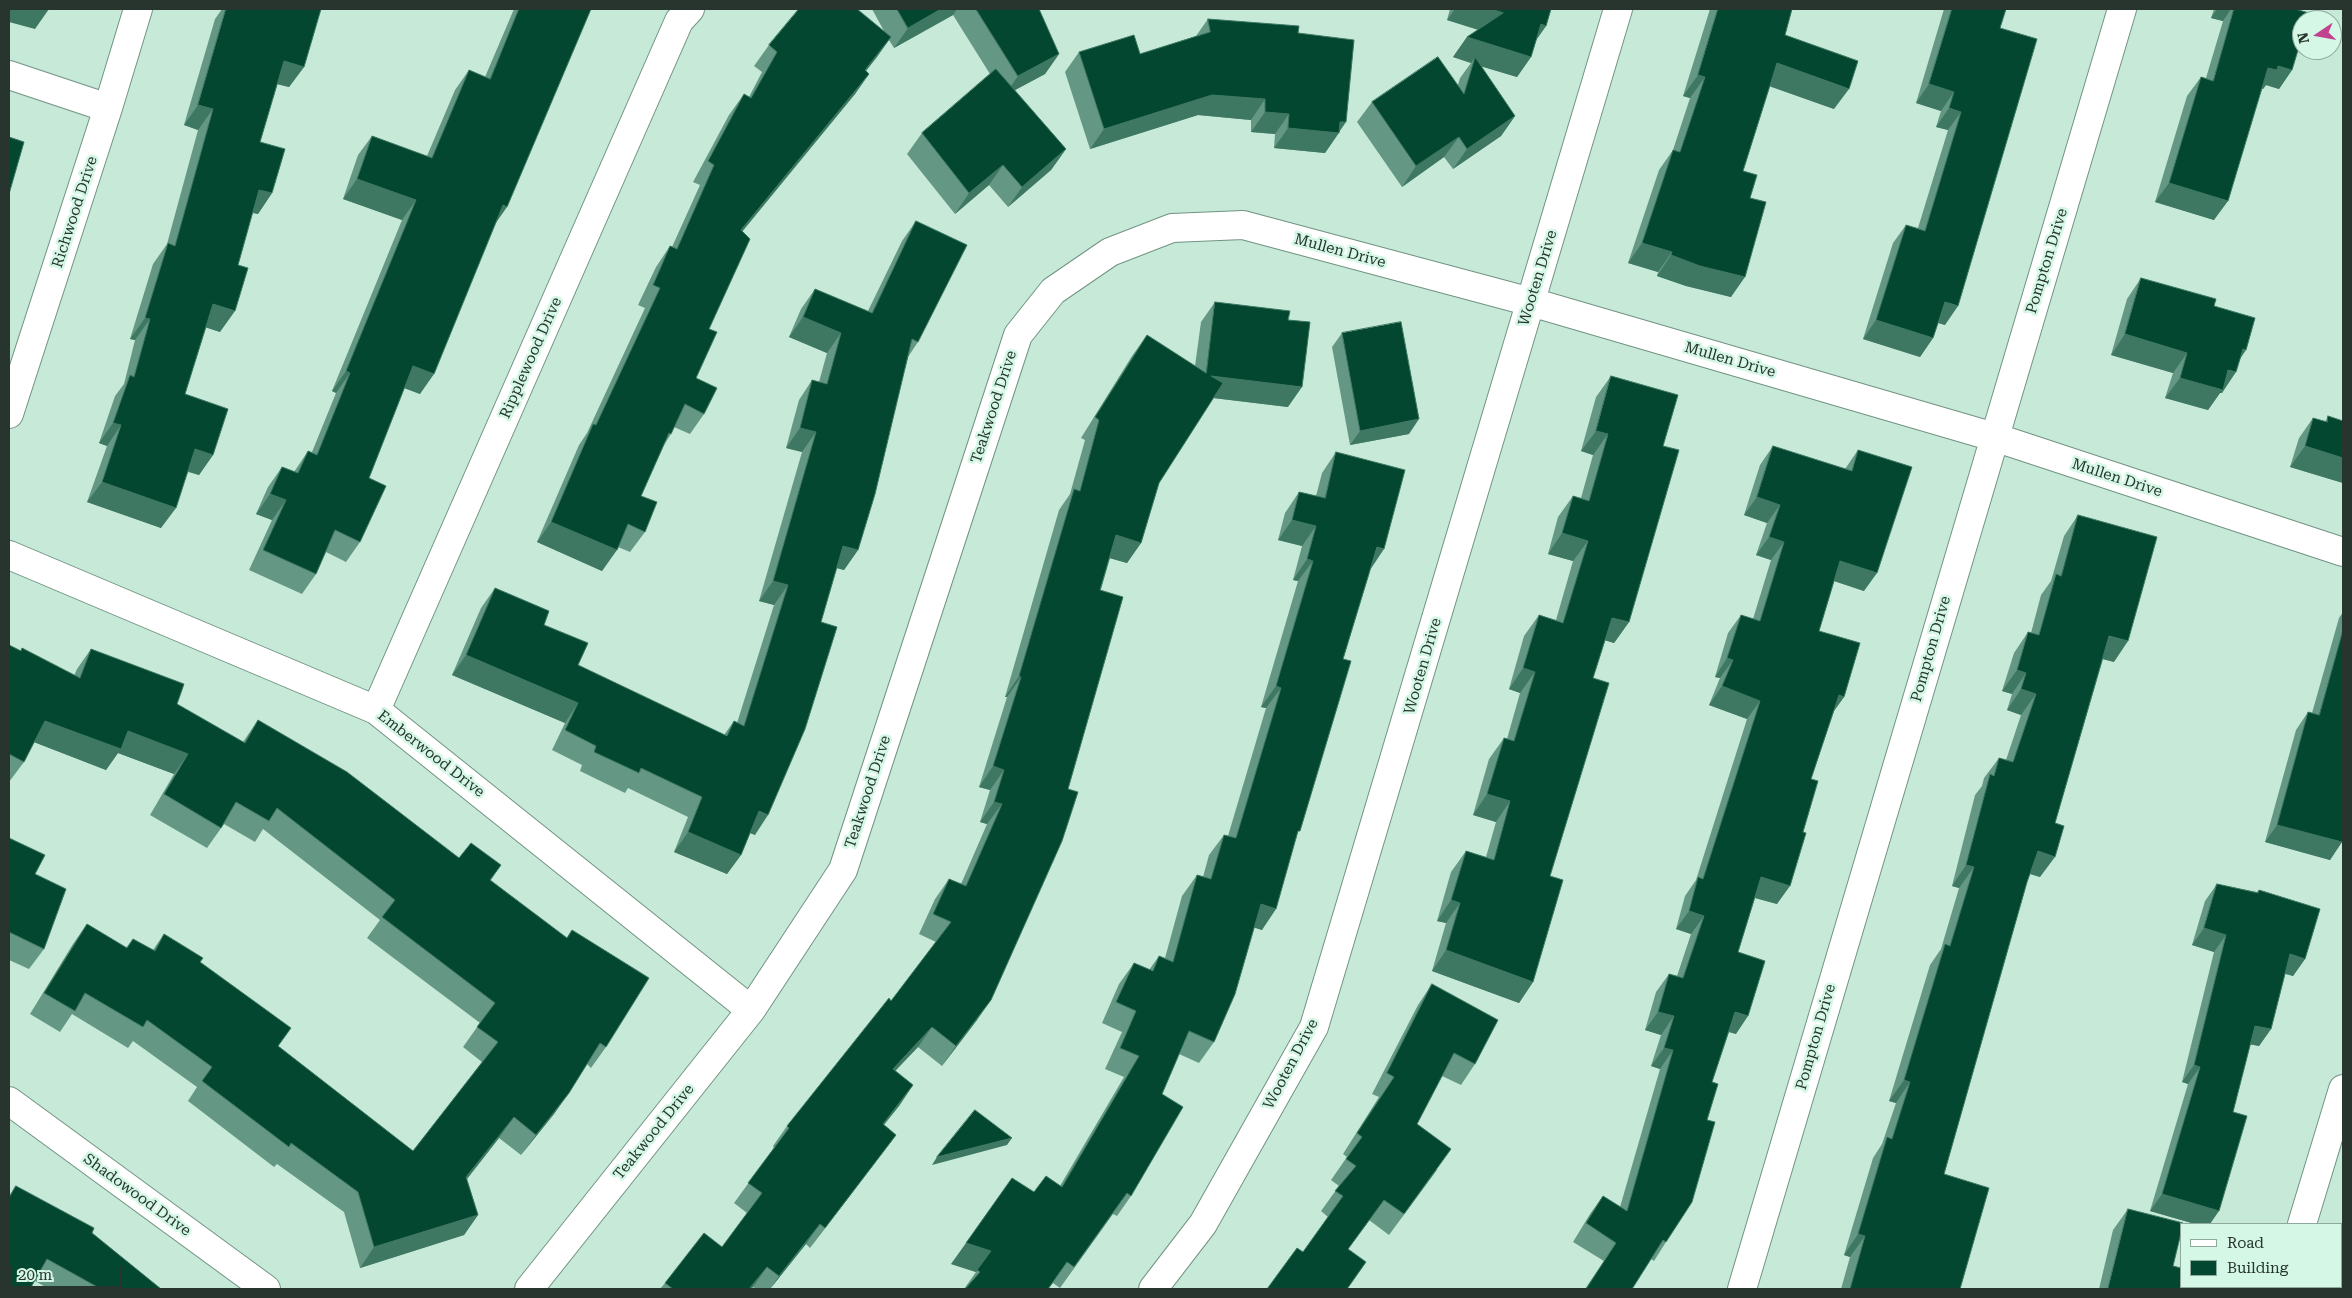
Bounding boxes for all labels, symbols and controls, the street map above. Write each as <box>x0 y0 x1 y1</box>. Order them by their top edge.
north arrow <box>2292 10 2342 60</box>
text: N <box>2294 31 2312 45</box>
street label: Richwood Drive <box>48 154 102 270</box>
street label: Pompton Drive <box>2022 206 2072 316</box>
street label: Wooten Drive <box>1515 228 1561 328</box>
street label: Mullen Drive <box>1292 230 1388 272</box>
street label: Ripplewood Drive <box>496 295 566 421</box>
street label: Mullen Drive <box>1682 338 1778 382</box>
street label: Teakwood Drive <box>967 348 1021 466</box>
street label: Mullen Drive <box>2070 455 2164 501</box>
street label: Pompton Drive <box>1907 594 1955 704</box>
street label: Wooten Drive <box>1401 616 1445 716</box>
street label: Emberwood Drive <box>374 707 488 801</box>
street label: Teakwood Drive <box>841 733 895 851</box>
street label: Pompton Drive <box>1792 982 1840 1092</box>
street label: Wooten Drive <box>1260 1016 1322 1112</box>
street label: Teakwood Drive <box>610 1081 698 1183</box>
street label: Shadowood Drive <box>80 1150 194 1240</box>
legend <box>2180 1223 2342 1288</box>
text: Road <box>2227 1234 2264 1252</box>
scale bar <box>12 1256 125 1288</box>
text: Building <box>2227 1259 2288 1277</box>
text: 20 m <box>18 1266 52 1284</box>

